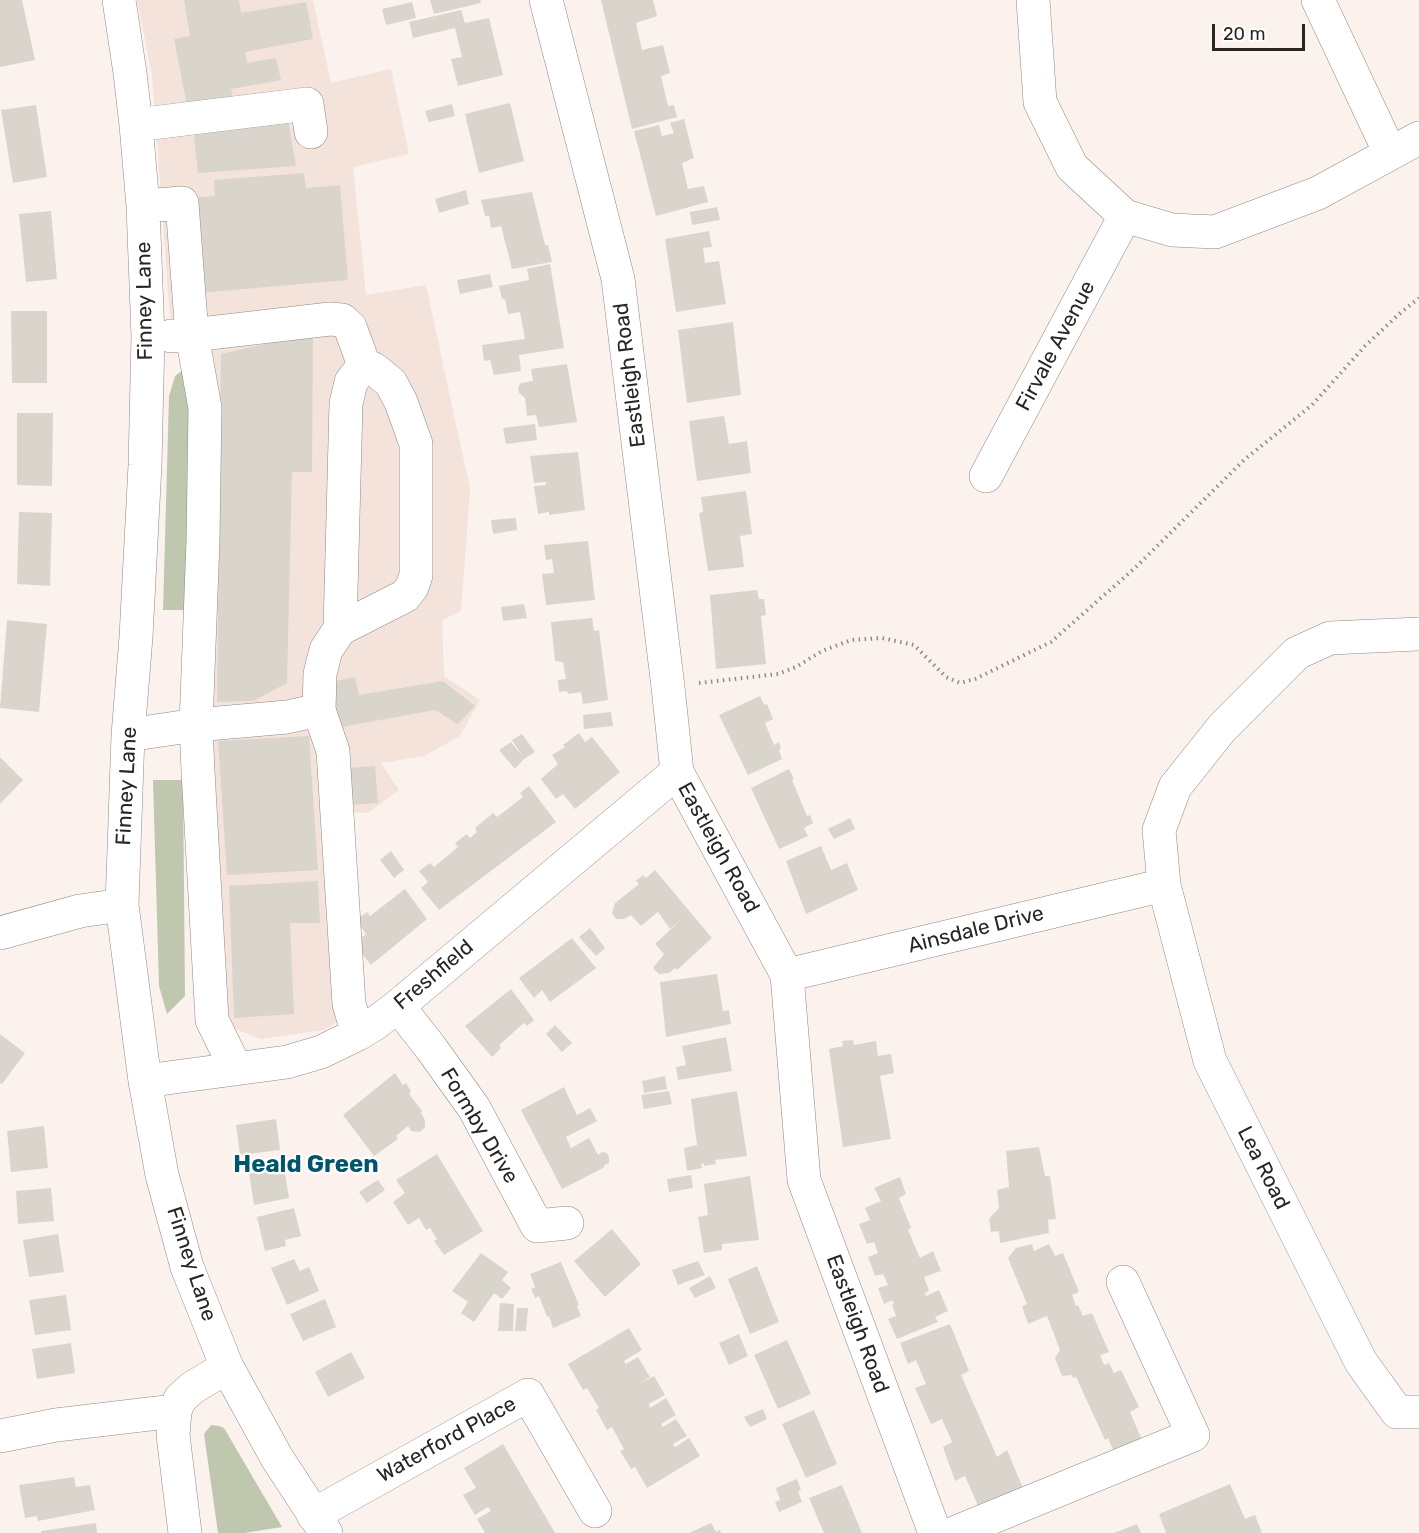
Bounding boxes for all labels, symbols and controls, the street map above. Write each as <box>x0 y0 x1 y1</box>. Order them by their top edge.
scale bar <box>1215 12 1308 50</box>
text: 20 m <box>1223 23 1265 45</box>
street label: Finney Lane <box>131 241 159 361</box>
street label: Firvale Avenue <box>1011 277 1101 415</box>
street label: Eastleigh Road <box>609 301 651 449</box>
street label: Finney Lane <box>111 726 143 846</box>
street label: Eastleigh Road <box>672 778 764 918</box>
street label: Ainsdale Drive <box>905 901 1047 959</box>
street label: Freshfield <box>389 935 479 1015</box>
street label: Formby Drive <box>435 1064 523 1188</box>
street label: Lea Road <box>1231 1122 1295 1214</box>
district label: Heald Green <box>233 1151 379 1179</box>
street label: Finney Lane <box>161 1204 221 1324</box>
street label: Eastleigh Road <box>820 1251 894 1397</box>
street label: Waterford Place <box>373 1391 521 1489</box>

